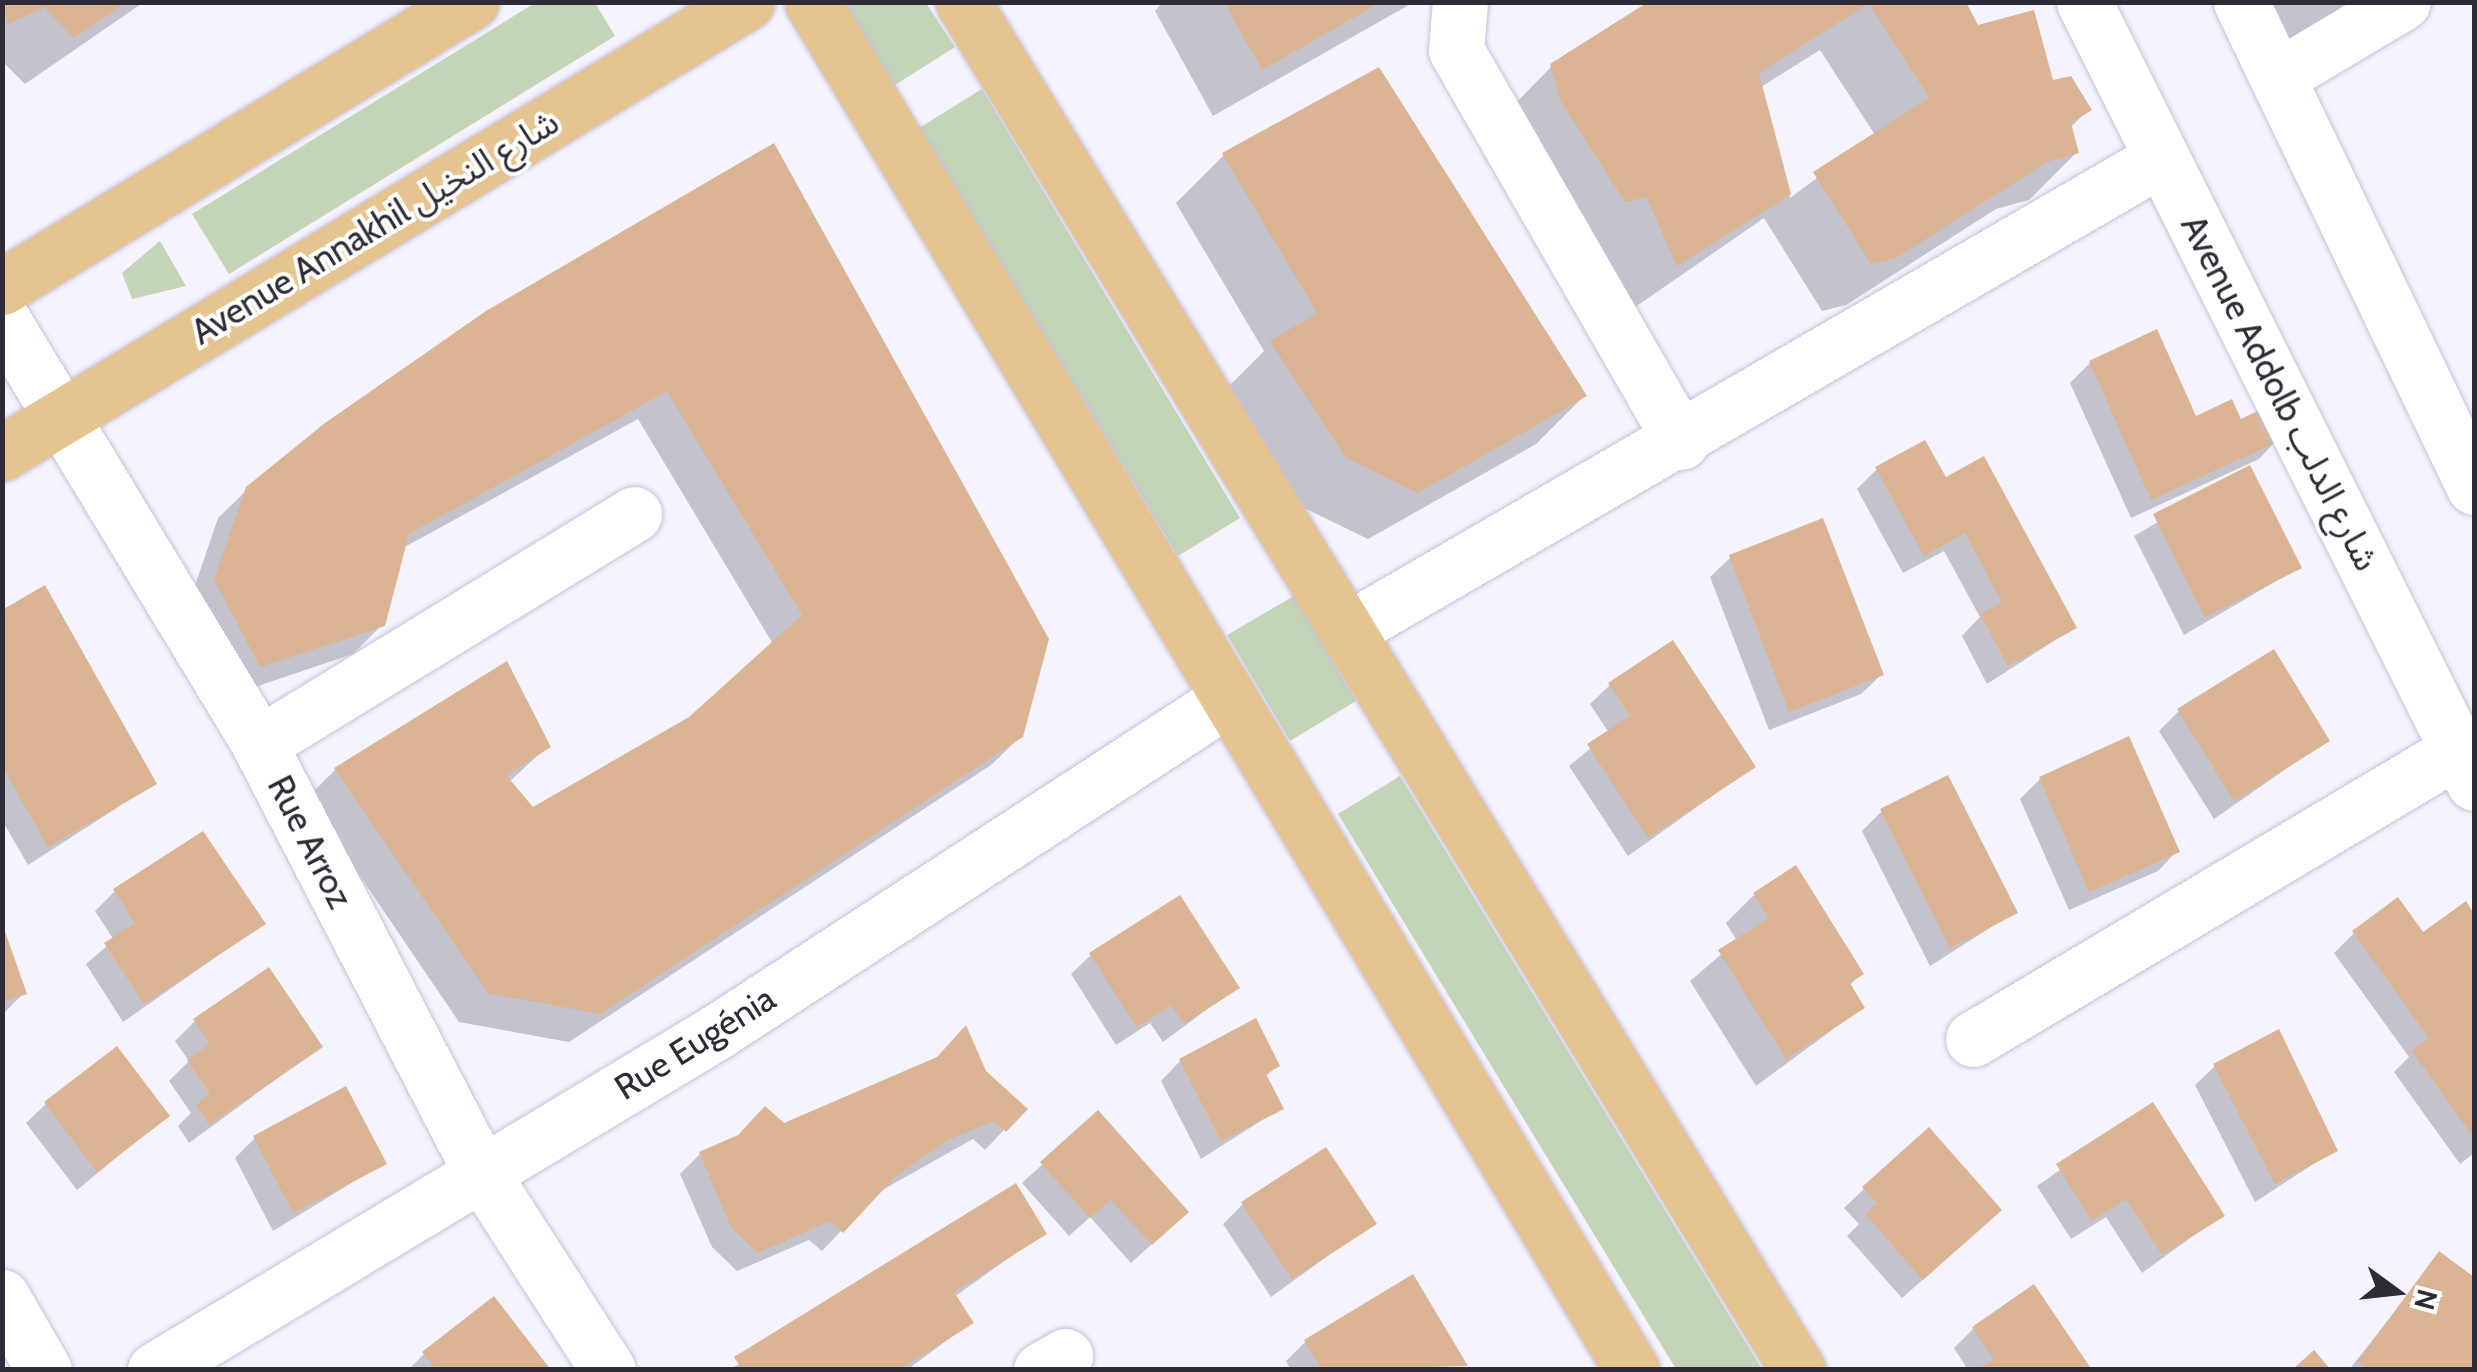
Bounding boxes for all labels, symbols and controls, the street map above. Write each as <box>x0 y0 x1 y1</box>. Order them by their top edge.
street label: Avenue Annakhil شارع النخيل <box>184 101 566 353</box>
street label: Avenue Addolb شارع الدلب <box>2172 208 2388 578</box>
street label: Rue Arroz <box>259 769 361 915</box>
street label: Rue Eugénia <box>607 977 783 1109</box>
north arrow <box>2347 1242 2447 1342</box>
text: N <box>2407 1286 2445 1314</box>

